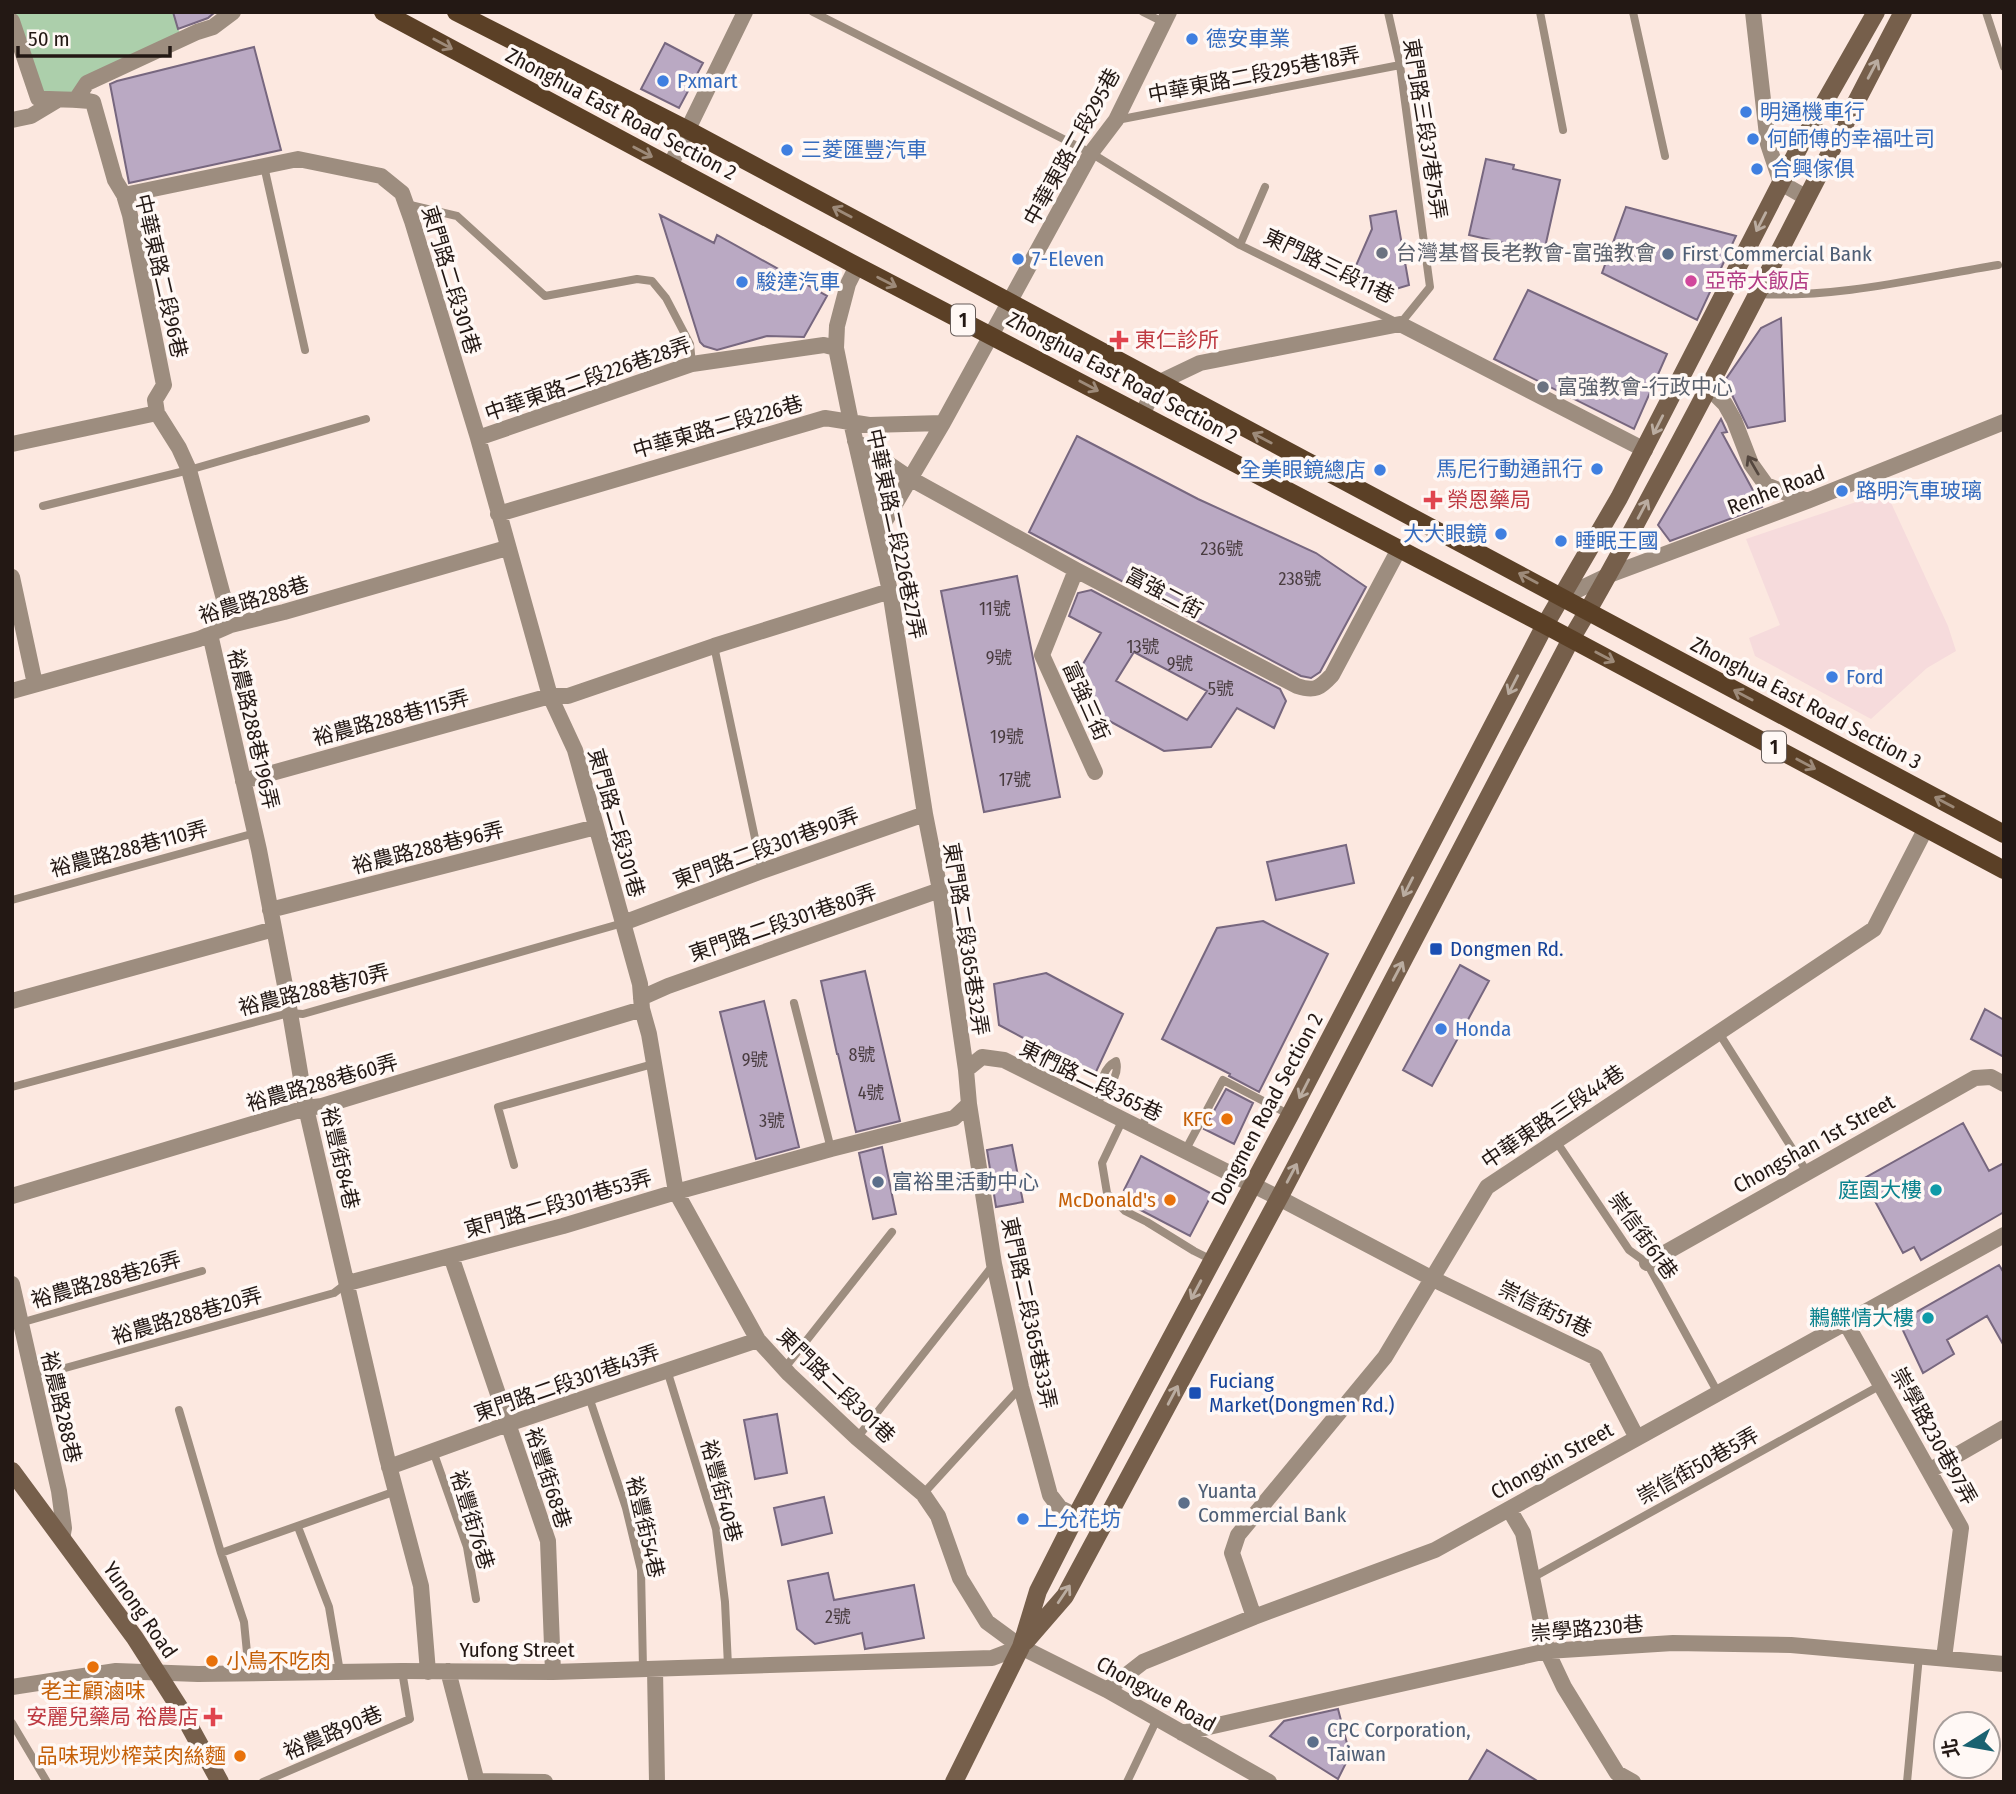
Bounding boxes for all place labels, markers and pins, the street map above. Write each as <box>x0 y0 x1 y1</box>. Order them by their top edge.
place label: 德安車業 <box>1206 26 1290 52</box>
marker: 德安車業 <box>1184 31 1200 47</box>
place label: Pxmart <box>677 68 738 94</box>
marker: Pxmart <box>655 73 671 89</box>
place label: 明通機車行 <box>1760 99 1865 125</box>
marker: 明通機車行 <box>1738 104 1754 120</box>
place label: 何師傅的幸福吐司 <box>1767 126 1935 152</box>
marker: 何師傅的幸福吐司 <box>1745 131 1761 147</box>
place label: 三菱匯豐汽車 <box>801 137 927 163</box>
marker: 三菱匯豐汽車 <box>779 142 795 158</box>
place label: 合興傢俱 <box>1771 156 1855 182</box>
marker: 合興傢俱 <box>1749 161 1765 177</box>
place label: 台灣基督長老教會-富強教會 <box>1396 240 1656 266</box>
place label: First Commercial Bank <box>1682 241 1872 267</box>
marker: 台灣基督長老教會-富強教會 <box>1374 245 1390 261</box>
place label: 7-Eleven <box>1032 246 1104 272</box>
marker: First Commercial Bank <box>1660 246 1676 262</box>
marker: 7-Eleven <box>1010 251 1026 267</box>
place label: 亞帝大飯店 <box>1705 268 1810 294</box>
place label: 駿達汽車 <box>756 269 840 295</box>
marker: 亞帝大飯店 <box>1683 273 1699 289</box>
marker: 駿達汽車 <box>734 274 750 290</box>
place label: 東仁診所 <box>1135 327 1219 353</box>
marker: 東仁診所 <box>1109 330 1129 350</box>
place label: 富強教會-行政中心 <box>1557 374 1733 400</box>
marker: 富強教會-行政中心 <box>1535 379 1551 395</box>
place label: 馬尼行動通訊行 <box>1436 456 1583 482</box>
place label: 全美眼鏡總店 <box>1240 457 1366 483</box>
marker: 馬尼行動通訊行 <box>1589 461 1605 477</box>
marker: 全美眼鏡總店 <box>1372 462 1388 478</box>
place label: 路明汽車玻璃 <box>1856 478 1982 504</box>
marker: 路明汽車玻璃 <box>1834 483 1850 499</box>
place label: 榮恩藥局 <box>1447 487 1531 513</box>
marker: 榮恩藥局 <box>1425 492 1441 508</box>
place label: 大大眼鏡 <box>1403 521 1487 547</box>
marker: 大大眼鏡 <box>1493 526 1509 542</box>
place label: 睡眠王國 <box>1575 528 1659 554</box>
marker: 睡眠王國 <box>1553 533 1569 549</box>
place label: Ford <box>1846 664 1884 690</box>
marker: Ford <box>1824 669 1840 685</box>
place label: Dongmen Rd. <box>1450 936 1564 962</box>
marker: Dongmen Rd. <box>1428 941 1444 957</box>
place label: Honda <box>1455 1016 1511 1042</box>
marker: Honda <box>1433 1021 1449 1037</box>
place label: KFC <box>1182 1106 1213 1132</box>
marker: KFC <box>1219 1111 1235 1127</box>
place label: 富裕里活動中心 <box>892 1169 1039 1195</box>
marker: 富裕里活動中心 <box>870 1174 886 1190</box>
place label: 庭園大樓 <box>1838 1177 1922 1203</box>
marker: 庭園大樓 <box>1928 1182 1944 1198</box>
place label: McDonald's <box>1058 1187 1156 1213</box>
marker: McDonald's <box>1162 1192 1178 1208</box>
place label: 鶼鰈情大樓 <box>1809 1305 1914 1331</box>
marker: 鶼鰈情大樓 <box>1920 1310 1936 1326</box>
place label: Fuciang Market(Dongmen Rd.) <box>1209 1368 1394 1418</box>
marker: Fuciang Market(Dongmen Rd.) <box>1187 1385 1203 1401</box>
place label: Yuanta Commercial Bank <box>1198 1478 1346 1528</box>
marker: Yuanta Commercial Bank <box>1176 1495 1192 1511</box>
place label: 上允花坊 <box>1037 1506 1121 1532</box>
marker: 上允花坊 <box>1015 1511 1031 1527</box>
place label: 小鳥不吃肉 <box>226 1648 331 1674</box>
marker: 小鳥不吃肉 <box>204 1653 220 1669</box>
marker: 老主顧滷味 <box>85 1659 101 1675</box>
place label: 老主顧滷味 <box>41 1678 146 1704</box>
place label: 安麗兒藥局 裕農店 <box>26 1704 199 1730</box>
marker: 安麗兒藥局 裕農店 <box>205 1709 221 1725</box>
place label: CPC Corporation, Taiwan <box>1327 1717 1471 1767</box>
marker: CPC Corporation, Taiwan <box>1305 1734 1321 1750</box>
place label: 品味現炒榨菜肉絲麵 <box>37 1743 226 1769</box>
marker: 品味現炒榨菜肉絲麵 <box>232 1748 248 1764</box>

